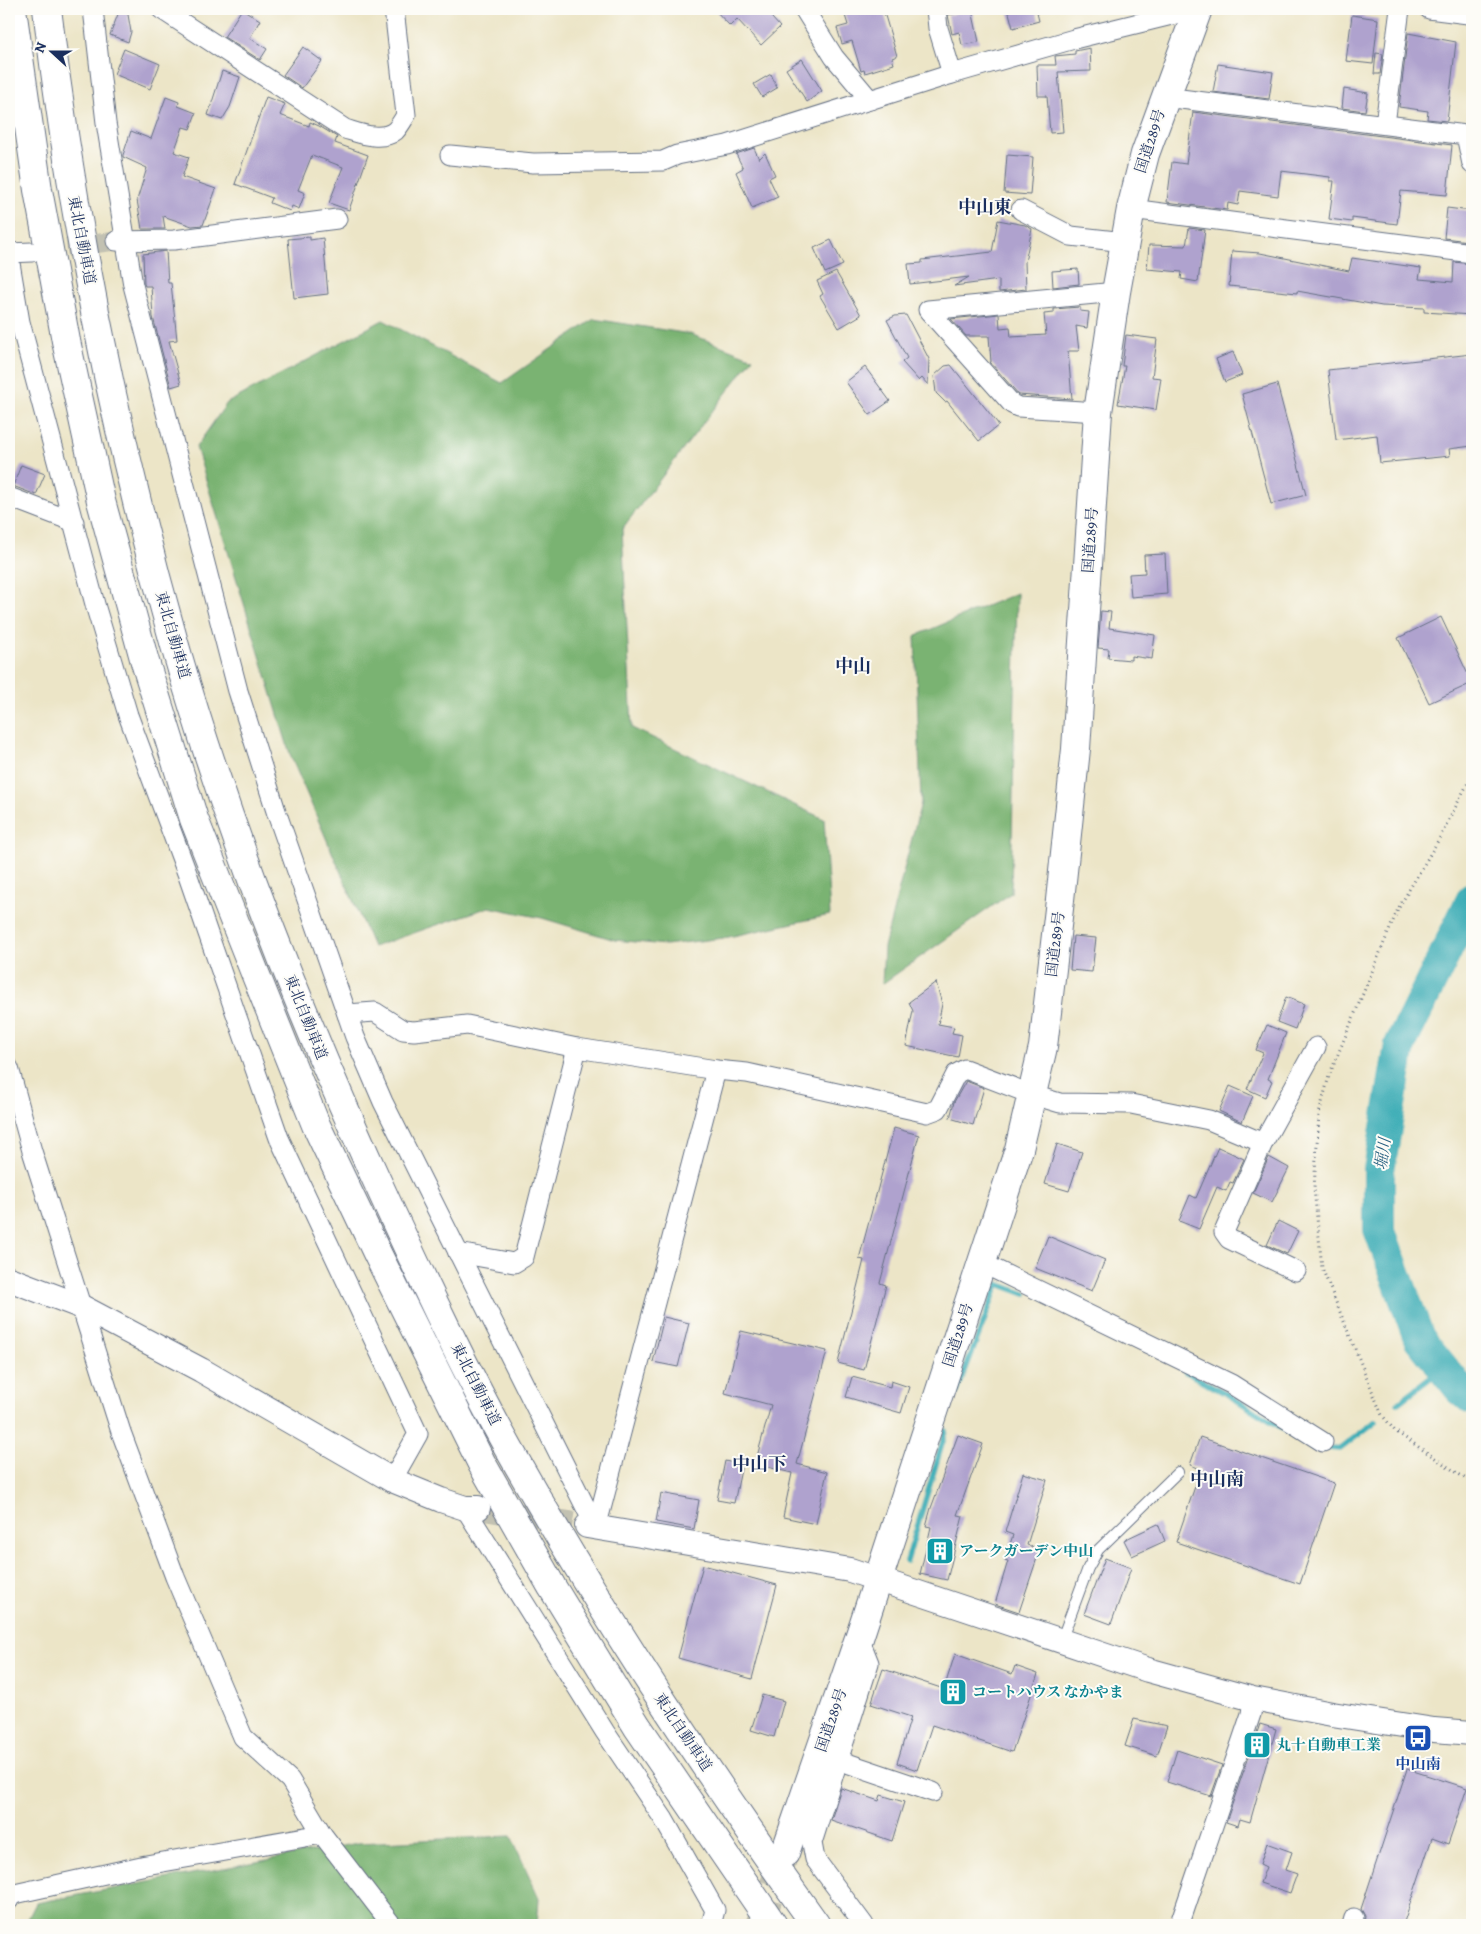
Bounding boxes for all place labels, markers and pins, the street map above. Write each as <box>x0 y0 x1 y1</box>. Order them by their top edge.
building icon: アークガーデン中山 <box>925 1536 955 1566</box>
place label: アークガーデン中山 <box>959 1541 1093 1561</box>
building icon: コートハウス なかやま <box>938 1677 968 1707</box>
place label: コートハウス なかやま <box>972 1682 1124 1702</box>
bus stop icon: 中山南 <box>1403 1723 1433 1753</box>
building icon: 丸十自動車工業 <box>1242 1730 1272 1760</box>
place label: 丸十自動車工業 <box>1276 1735 1381 1755</box>
place label: 中山南 <box>1395 1754 1441 1774</box>

